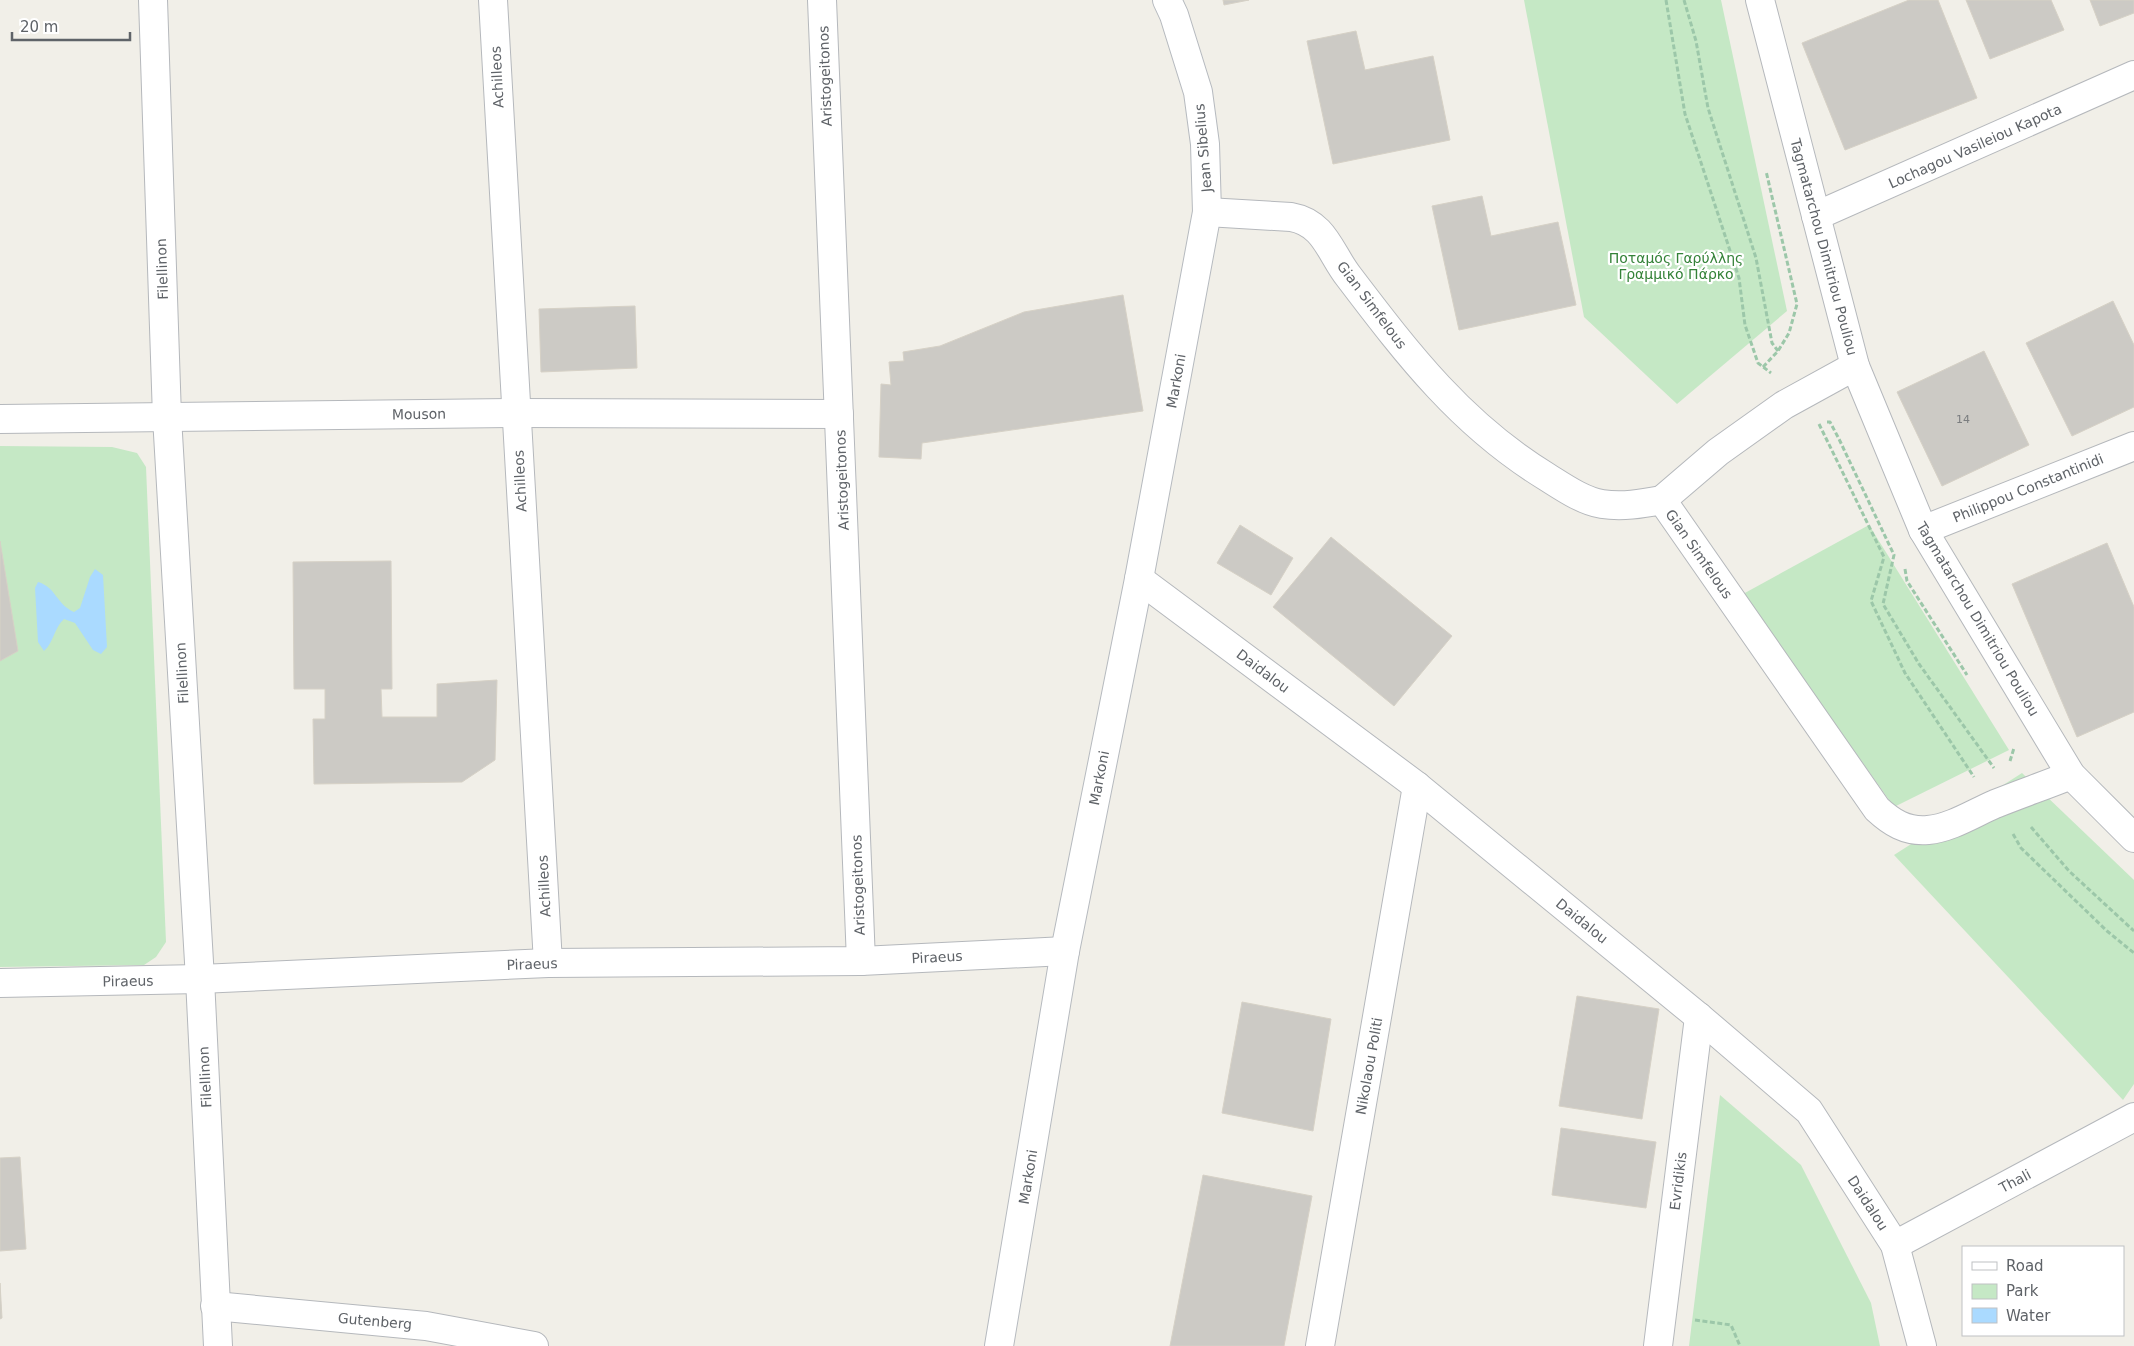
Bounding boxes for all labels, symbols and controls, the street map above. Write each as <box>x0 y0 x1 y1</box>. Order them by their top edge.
scale bar <box>12 10 130 42</box>
text: 20 m <box>20 18 58 36</box>
street label: Aristogeitonos <box>815 25 835 127</box>
street label: Achilleos <box>487 46 507 108</box>
street label: Lochagou Vasileiou Kapota <box>1886 101 2064 191</box>
street label: Jean Sibelius <box>1191 103 1215 194</box>
street label: Tagmatarchou Dimitriou Pouliou <box>1787 136 1861 357</box>
street label: Filellinon <box>153 238 171 300</box>
park label: Ποταμός Γαρύλλης Γραμμικό Πάρκο <box>1609 250 1743 282</box>
street label: Gian Simfelous <box>1334 258 1410 352</box>
street label: Markoni <box>1163 352 1189 410</box>
street label: Mouson <box>392 406 446 422</box>
house number: 14 <box>1956 413 1970 426</box>
street label: Aristogeitonos <box>832 429 852 531</box>
street label: Achilleos <box>510 450 530 512</box>
street label: Philippou Constantinidi <box>1950 450 2106 526</box>
street label: Gian Simfelous <box>1662 506 1736 602</box>
street label: Tagmatarchou Dimitriou Pouliou <box>1913 518 2042 719</box>
street label: Filellinon <box>172 642 192 704</box>
street label: Daidalou <box>1233 646 1293 696</box>
street label: Markoni <box>1086 749 1112 807</box>
street label: Aristogeitonos <box>848 834 868 936</box>
street label: Achilleos <box>534 855 554 917</box>
street label: Daidalou <box>1553 895 1611 947</box>
street label: Piraeus <box>911 948 963 966</box>
street label: Piraeus <box>506 955 558 973</box>
street label: Piraeus <box>102 973 154 989</box>
street label: Nikolaou Politi <box>1353 1016 1385 1116</box>
street label: Filellinon <box>195 1046 215 1108</box>
street label: Markoni <box>1016 1148 1040 1206</box>
street label: Evridikis <box>1666 1151 1690 1211</box>
street label: Thali <box>1995 1166 2034 1196</box>
street label: Daidalou <box>1844 1173 1892 1233</box>
legend <box>1962 1246 2124 1336</box>
text: Road <box>2006 1257 2044 1275</box>
text: Park <box>2006 1282 2039 1300</box>
text: Water <box>2006 1307 2051 1325</box>
street label: Gutenberg <box>337 1310 413 1332</box>

